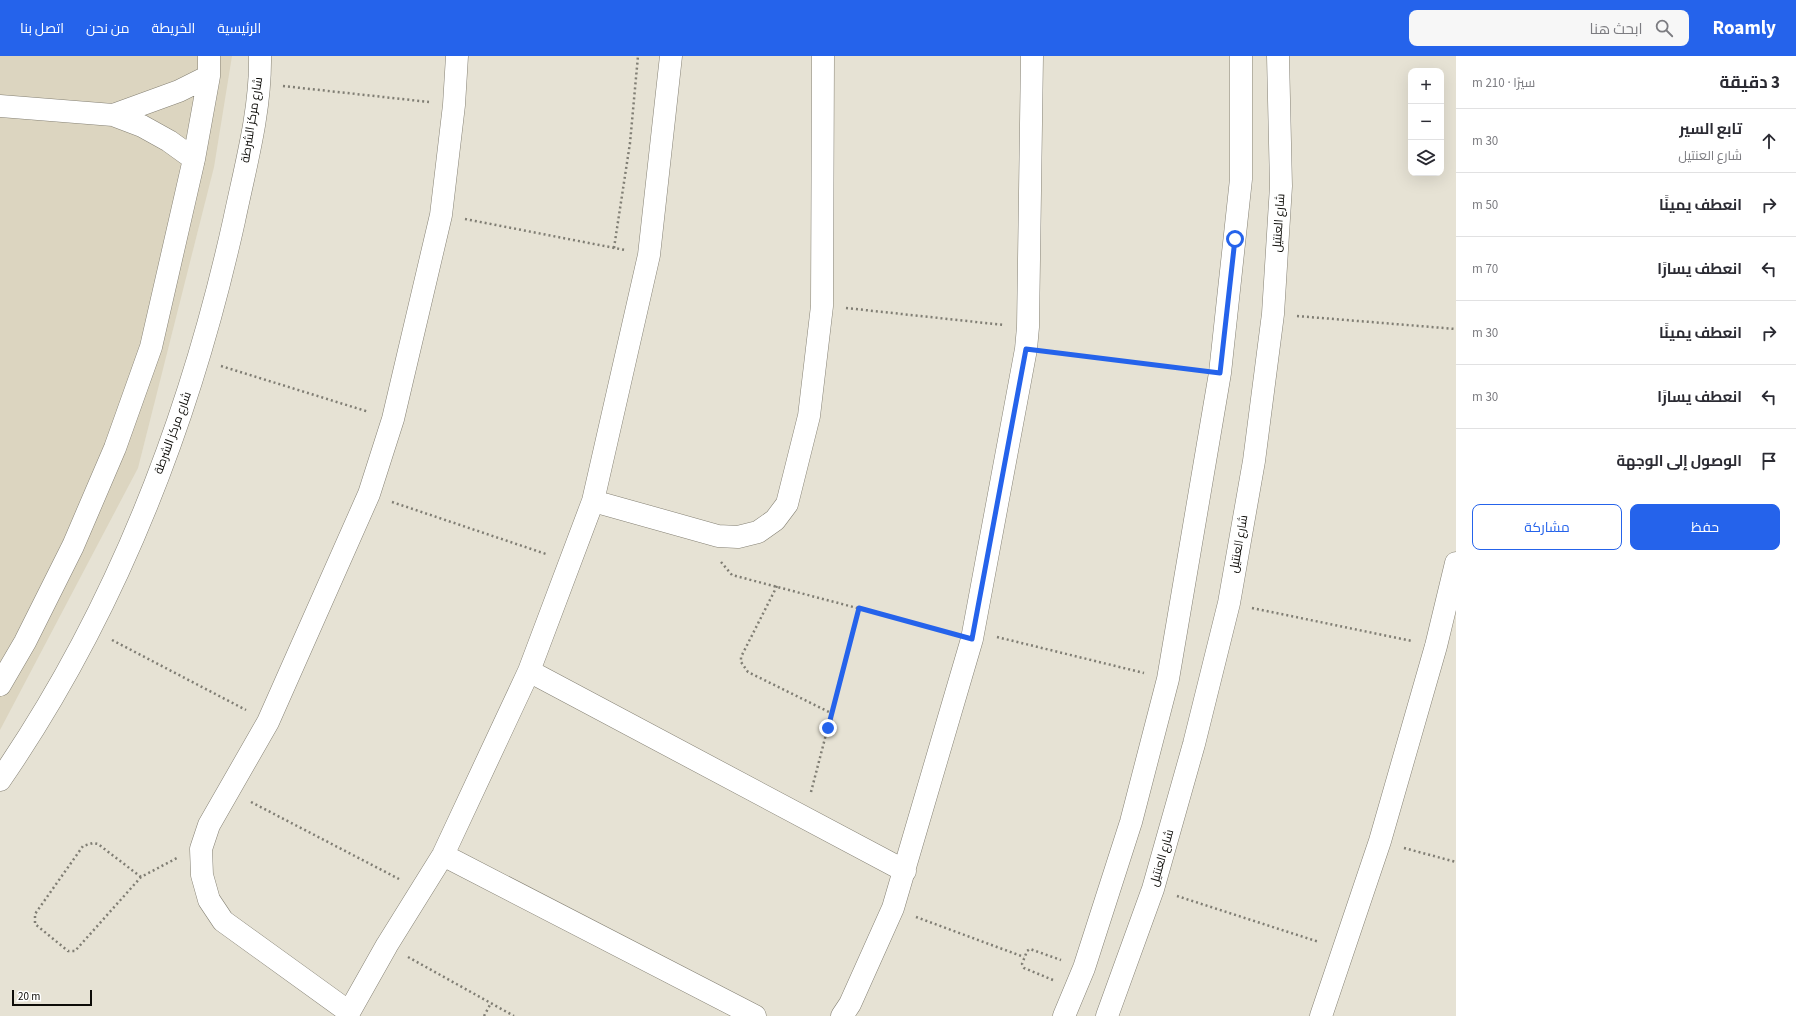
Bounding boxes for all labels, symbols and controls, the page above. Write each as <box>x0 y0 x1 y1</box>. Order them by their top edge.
search box <box>1409 10 1689 46</box>
text: Roamly <box>1713 15 1776 42</box>
icon: search <box>1653 17 1675 39</box>
text: اتصل بنا <box>20 19 64 39</box>
text: من نحن <box>86 19 130 39</box>
text: الخريطة <box>152 19 195 39</box>
text: الرئيسية <box>217 19 261 39</box>
text: ابحث هنا <box>1589 19 1643 40</box>
map controls <box>1408 68 1444 176</box>
button: + <box>1408 68 1444 104</box>
text: 3 دقيقة <box>1720 71 1780 95</box>
text: سيرًا · 210 m <box>1472 74 1535 92</box>
street label: شارع مركز الشرطة <box>237 76 267 164</box>
button: − <box>1408 104 1444 140</box>
text: تابع السير <box>1679 119 1742 140</box>
icon: ahead <box>1758 130 1780 152</box>
text: 30 m <box>1472 132 1498 150</box>
button: layers <box>1408 140 1444 176</box>
text: شارع العنتيل <box>1678 147 1742 165</box>
street label: شارع العنتيل <box>1268 193 1290 253</box>
icon: right <box>1758 194 1780 216</box>
text: انعطف يمينًا <box>1659 195 1742 216</box>
text: 50 m <box>1472 196 1498 214</box>
route start <box>1226 230 1244 248</box>
icon: left <box>1758 258 1780 280</box>
text: انعطف يسارًا <box>1657 259 1742 280</box>
text: 70 m <box>1472 260 1498 278</box>
icon: right <box>1758 322 1780 344</box>
text: انعطف يمينًا <box>1659 323 1742 344</box>
text: 30 m <box>1472 324 1498 342</box>
icon: left <box>1758 386 1780 408</box>
text: انعطف يسارًا <box>1657 387 1742 408</box>
text: 30 m <box>1472 388 1498 406</box>
street label: شارع مركز الشرطة <box>150 389 196 477</box>
icon: arrive <box>1758 450 1780 472</box>
text: الوصول إلى الوجهة <box>1616 451 1742 472</box>
button: مشاركة <box>1472 504 1622 550</box>
button: حفظ <box>1630 504 1780 550</box>
street label: شارع العنتيل <box>1226 514 1252 574</box>
route end <box>819 719 837 737</box>
street label: شارع العنتيل <box>1146 827 1178 889</box>
scale bar <box>12 988 92 1007</box>
text: 20 m <box>18 989 40 1004</box>

